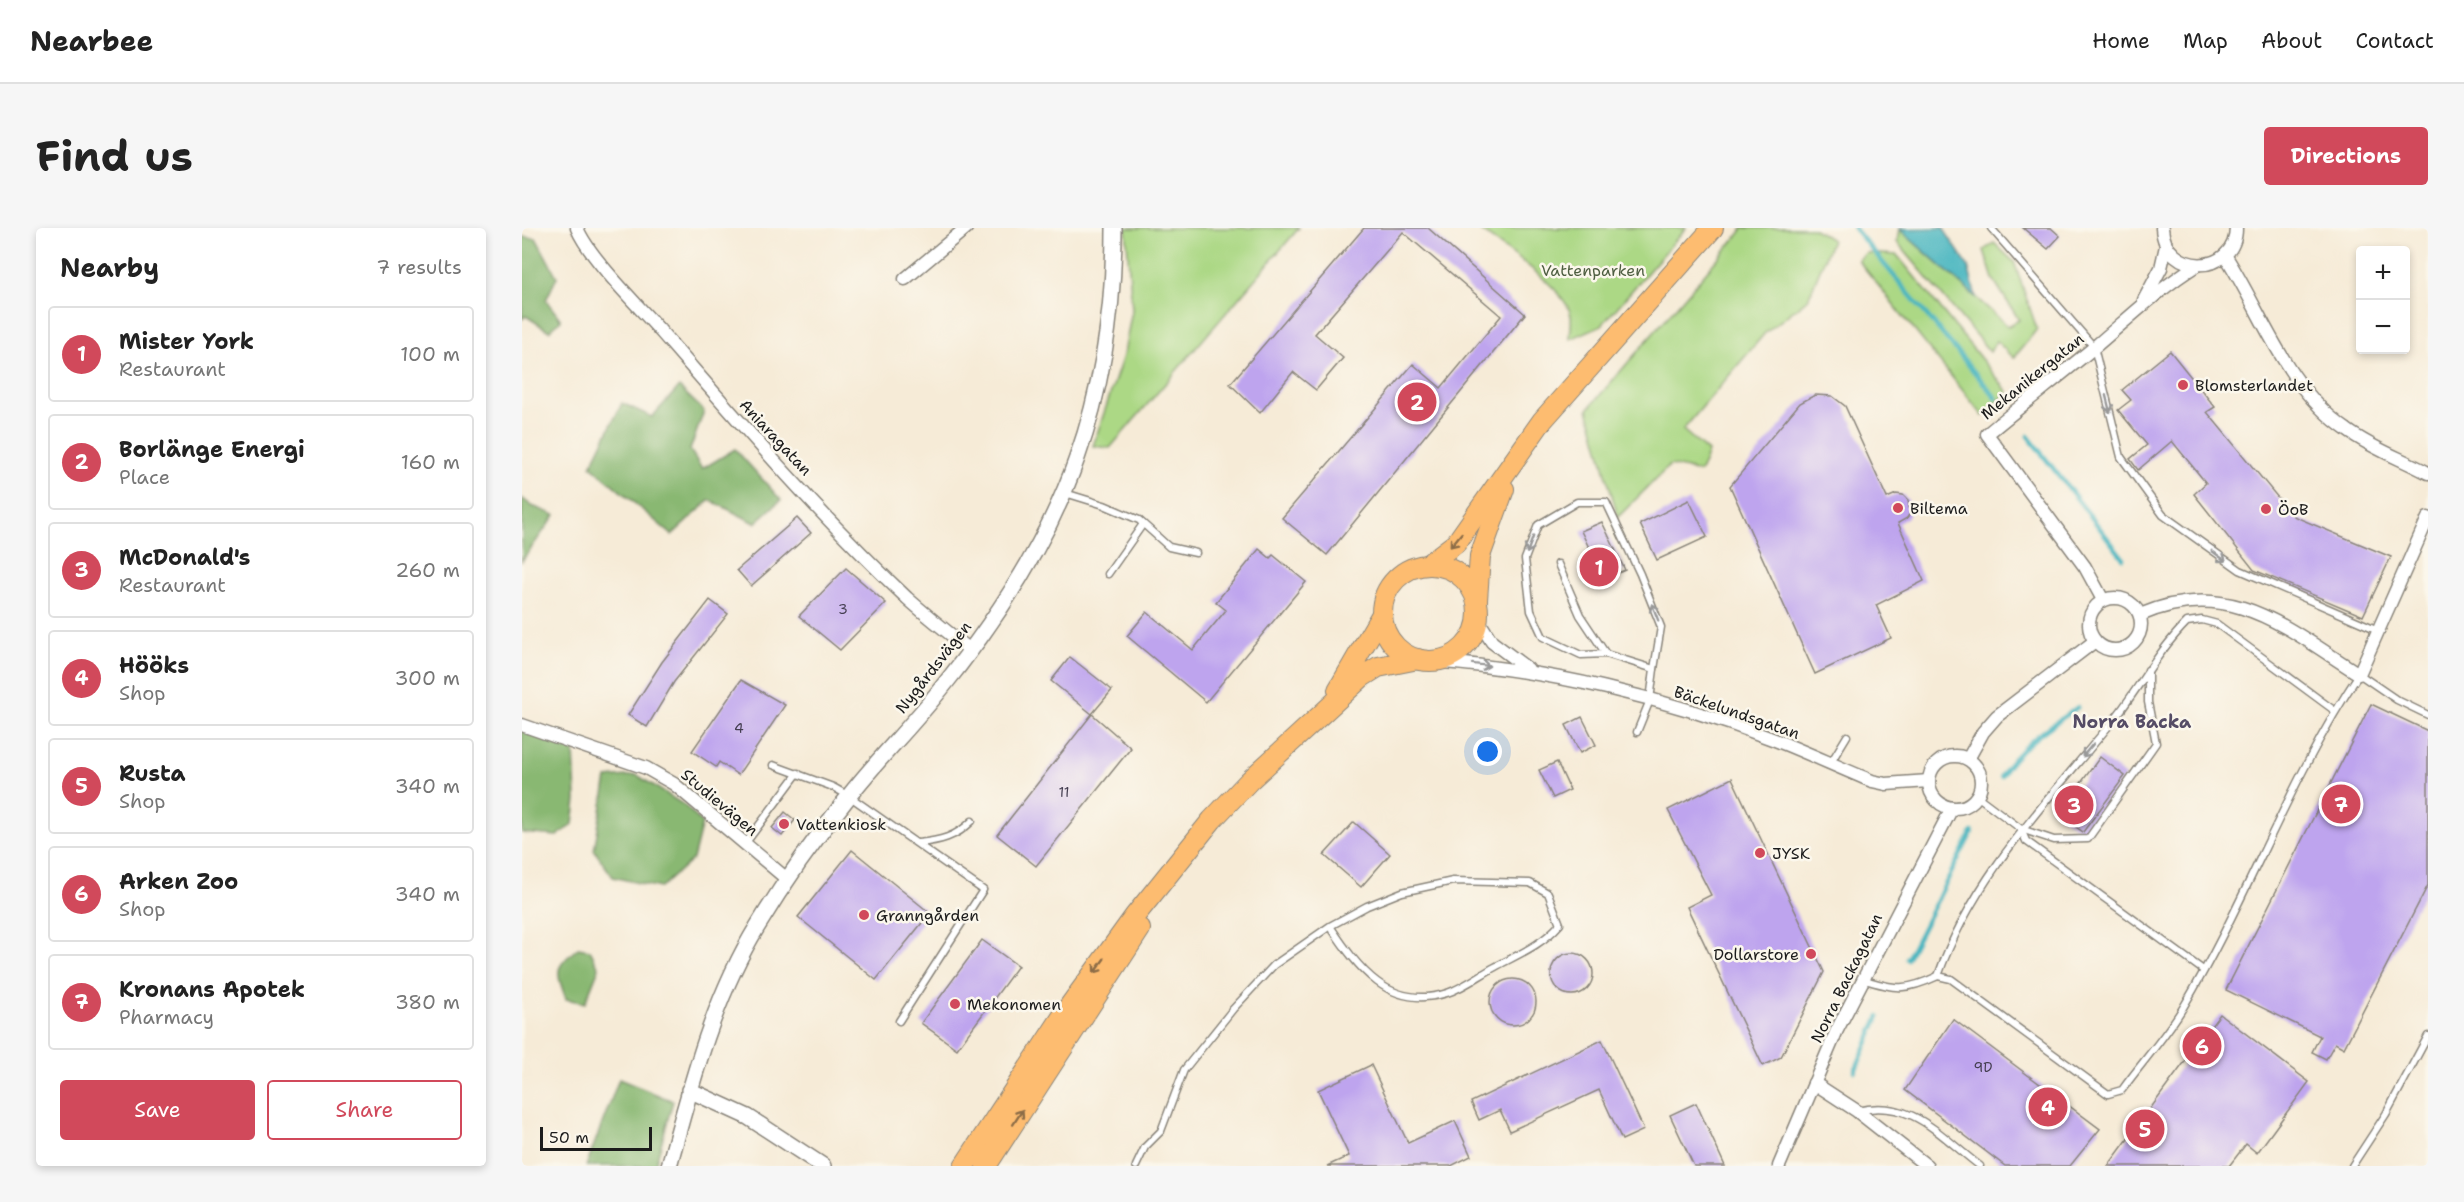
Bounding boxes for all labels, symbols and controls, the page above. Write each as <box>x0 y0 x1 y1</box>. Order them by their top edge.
text: Nearbee <box>30 22 153 60</box>
text: Home <box>2092 27 2150 55</box>
text: Map <box>2183 27 2228 55</box>
text: About <box>2261 27 2322 55</box>
text: Contact <box>2355 27 2434 55</box>
button: Directions <box>2264 127 2428 185</box>
text: Find us <box>36 128 193 184</box>
map controls <box>2356 246 2410 354</box>
button: + <box>2356 246 2410 300</box>
text: Nearby <box>60 250 159 285</box>
text: 7 results <box>376 254 462 280</box>
park label: Vattenparken <box>1541 260 1645 281</box>
button: − <box>2356 300 2410 354</box>
text: Mister York <box>119 327 254 356</box>
street label: Mekanikergatan <box>1976 328 2088 424</box>
text: 1 <box>77 341 86 367</box>
text: 100 m <box>400 341 460 367</box>
text: Restaurant <box>119 356 226 382</box>
place label: Blomsterlandet <box>2195 375 2313 396</box>
marker: Blomsterlandet <box>2176 378 2190 392</box>
pin: 2 <box>1398 380 1436 424</box>
one-way arrow <box>2103 394 2115 413</box>
street label: Aniaragatan <box>735 395 817 480</box>
text: Borlänge Energi <box>119 435 305 464</box>
text: 2 <box>75 449 89 475</box>
text: 160 m <box>401 449 460 475</box>
text: Place <box>119 464 170 490</box>
place label: Biltema <box>1910 498 1968 519</box>
place label: ÖoB <box>2278 499 2309 520</box>
marker: Biltema <box>1891 501 1905 515</box>
marker: ÖoB <box>2259 502 2273 516</box>
one-way arrow <box>1450 532 1463 548</box>
one-way arrow <box>1524 536 1535 554</box>
text: McDonald's <box>119 543 250 572</box>
pin: 1 <box>1580 544 1618 590</box>
one-way arrow <box>2211 549 2227 562</box>
text: 3 <box>75 557 89 583</box>
text: 260 m <box>395 557 460 583</box>
text: Restaurant <box>119 572 226 598</box>
house number: 3 <box>838 600 848 618</box>
one-way arrow <box>1649 603 1660 622</box>
street label: Nygårdsvägen <box>891 617 976 718</box>
text: Hööks <box>119 651 189 680</box>
one-way arrow <box>1471 660 1491 671</box>
text: 4 <box>75 665 89 691</box>
text: 300 m <box>394 665 460 691</box>
text: Shop <box>119 680 166 706</box>
street label: Bäckelundsgatan <box>1671 681 1803 744</box>
district label: Norra Backa <box>2073 710 2192 734</box>
house number: 4 <box>734 719 744 737</box>
your location <box>1473 737 1502 766</box>
one-way arrow <box>2082 741 2095 757</box>
text: Rusta <box>119 759 186 788</box>
street label: Studievägen <box>677 764 763 841</box>
text: 5 <box>75 773 88 799</box>
text: 340 m <box>395 773 460 799</box>
pin: 3 <box>2054 782 2094 828</box>
pin: 7 <box>2322 782 2360 826</box>
house number: 11 <box>1058 783 1070 801</box>
text: Shop <box>119 788 166 814</box>
place label: Vattenkiosk <box>796 814 887 835</box>
marker: Vattenkiosk <box>777 817 791 831</box>
place label: JYSK <box>1772 843 1811 864</box>
marker: JYSK <box>1753 846 1767 860</box>
text: Arken Zoo <box>119 867 238 896</box>
text: 6 <box>75 881 89 907</box>
text: 340 m <box>395 881 460 907</box>
text: Shop <box>119 896 166 922</box>
place label: Granngården <box>876 905 979 926</box>
marker: Granngården <box>857 908 871 922</box>
street label: Norra Backagatan <box>1806 910 1887 1047</box>
place label: Dollarstore <box>1713 944 1799 965</box>
marker: Dollarstore <box>1804 947 1818 961</box>
one-way arrow <box>1092 957 1105 973</box>
text: Kronans Apotek <box>119 975 305 1004</box>
text: 7 <box>75 989 89 1015</box>
text: 380 m <box>395 989 460 1015</box>
place label: Mekonomen <box>967 994 1061 1015</box>
marker: Mekonomen <box>948 997 962 1011</box>
text: Pharmacy <box>119 1004 214 1030</box>
pin: 6 <box>2182 1024 2222 1068</box>
house number: 9D <box>1973 1058 1993 1076</box>
button: Save <box>60 1080 255 1140</box>
button: Share <box>267 1080 462 1140</box>
pin: 4 <box>2028 1084 2068 1130</box>
pin: 5 <box>2126 1106 2164 1152</box>
one-way arrow <box>1012 1109 1024 1126</box>
scale bar <box>540 1124 652 1152</box>
text: 50 m <box>549 1127 589 1148</box>

